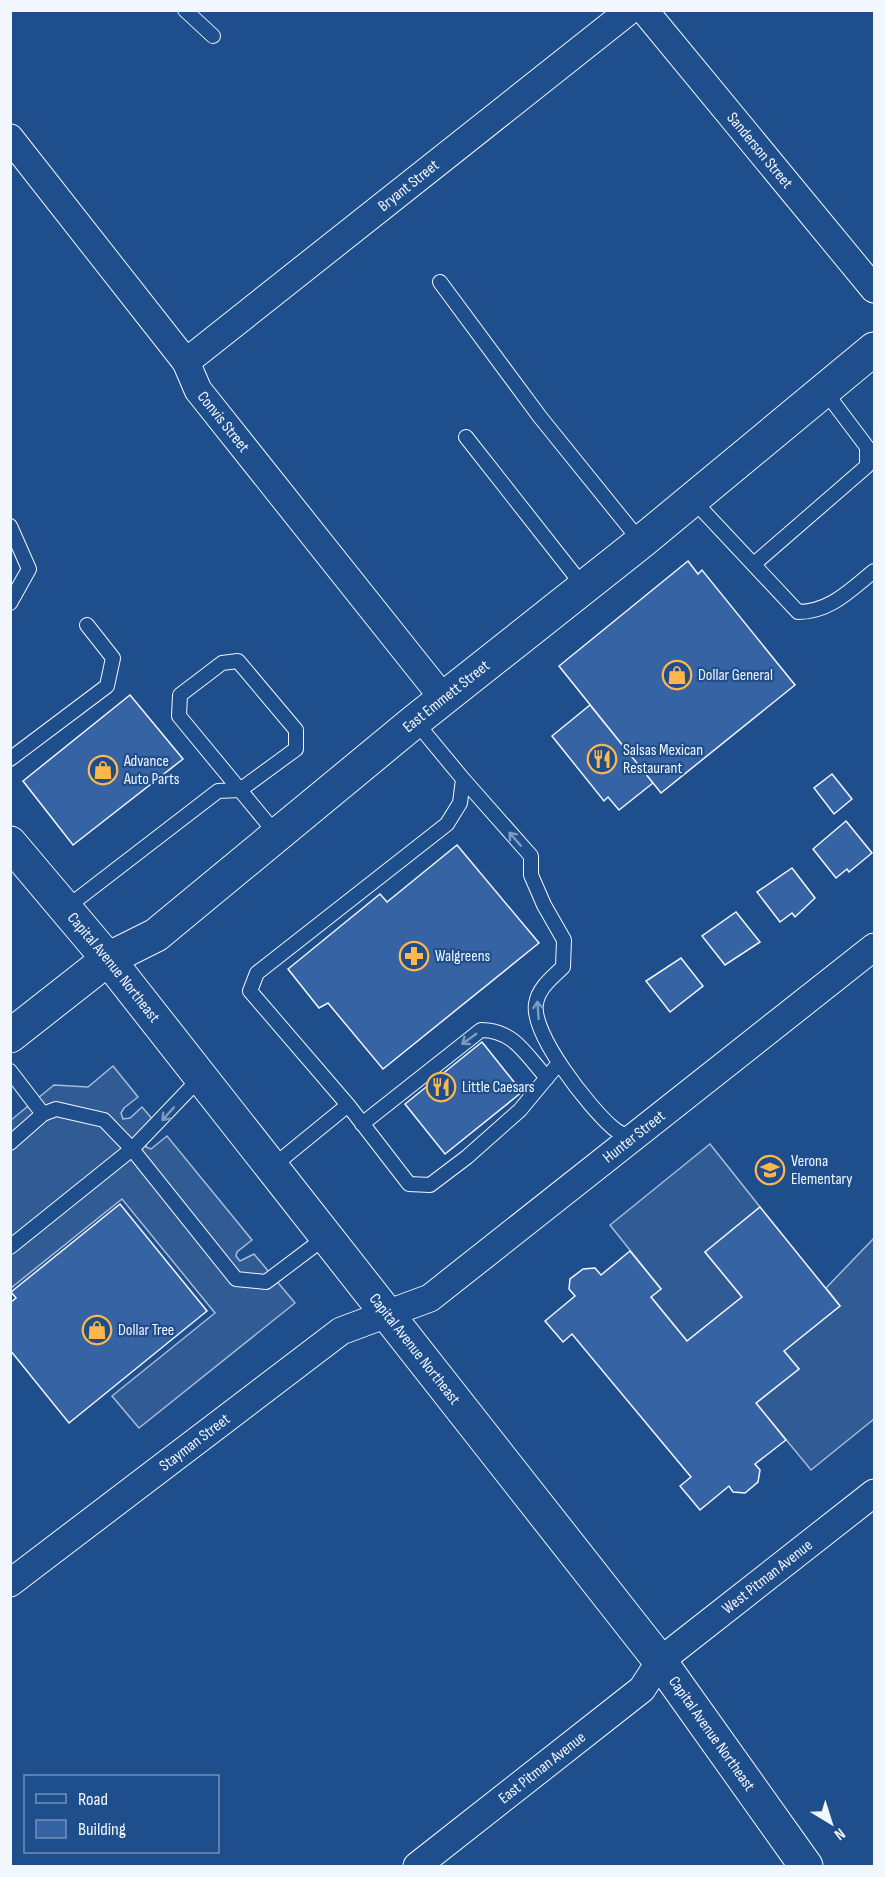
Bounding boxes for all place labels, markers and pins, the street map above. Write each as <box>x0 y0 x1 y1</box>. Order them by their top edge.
shop icon: Dollar General <box>661 659 693 691</box>
place label: Dollar General <box>698 666 773 685</box>
place label: Salsas Mexican Restaurant <box>623 741 703 778</box>
restaurant icon: Salsas Mexican Restaurant <box>586 743 618 775</box>
place label: Advance Auto Parts <box>123 752 180 789</box>
shop icon: Advance Auto Parts <box>87 754 119 786</box>
pharmacy icon: Walgreens <box>398 940 430 972</box>
place label: Walgreens <box>435 947 491 966</box>
restaurant icon: Little Caesars <box>425 1071 457 1103</box>
place label: Little Caesars <box>462 1078 535 1097</box>
place label: Verona Elementary <box>791 1152 853 1189</box>
school or university icon: Verona Elementary <box>754 1154 786 1186</box>
shop icon: Dollar Tree <box>81 1314 113 1346</box>
place label: Dollar Tree <box>118 1321 174 1340</box>

